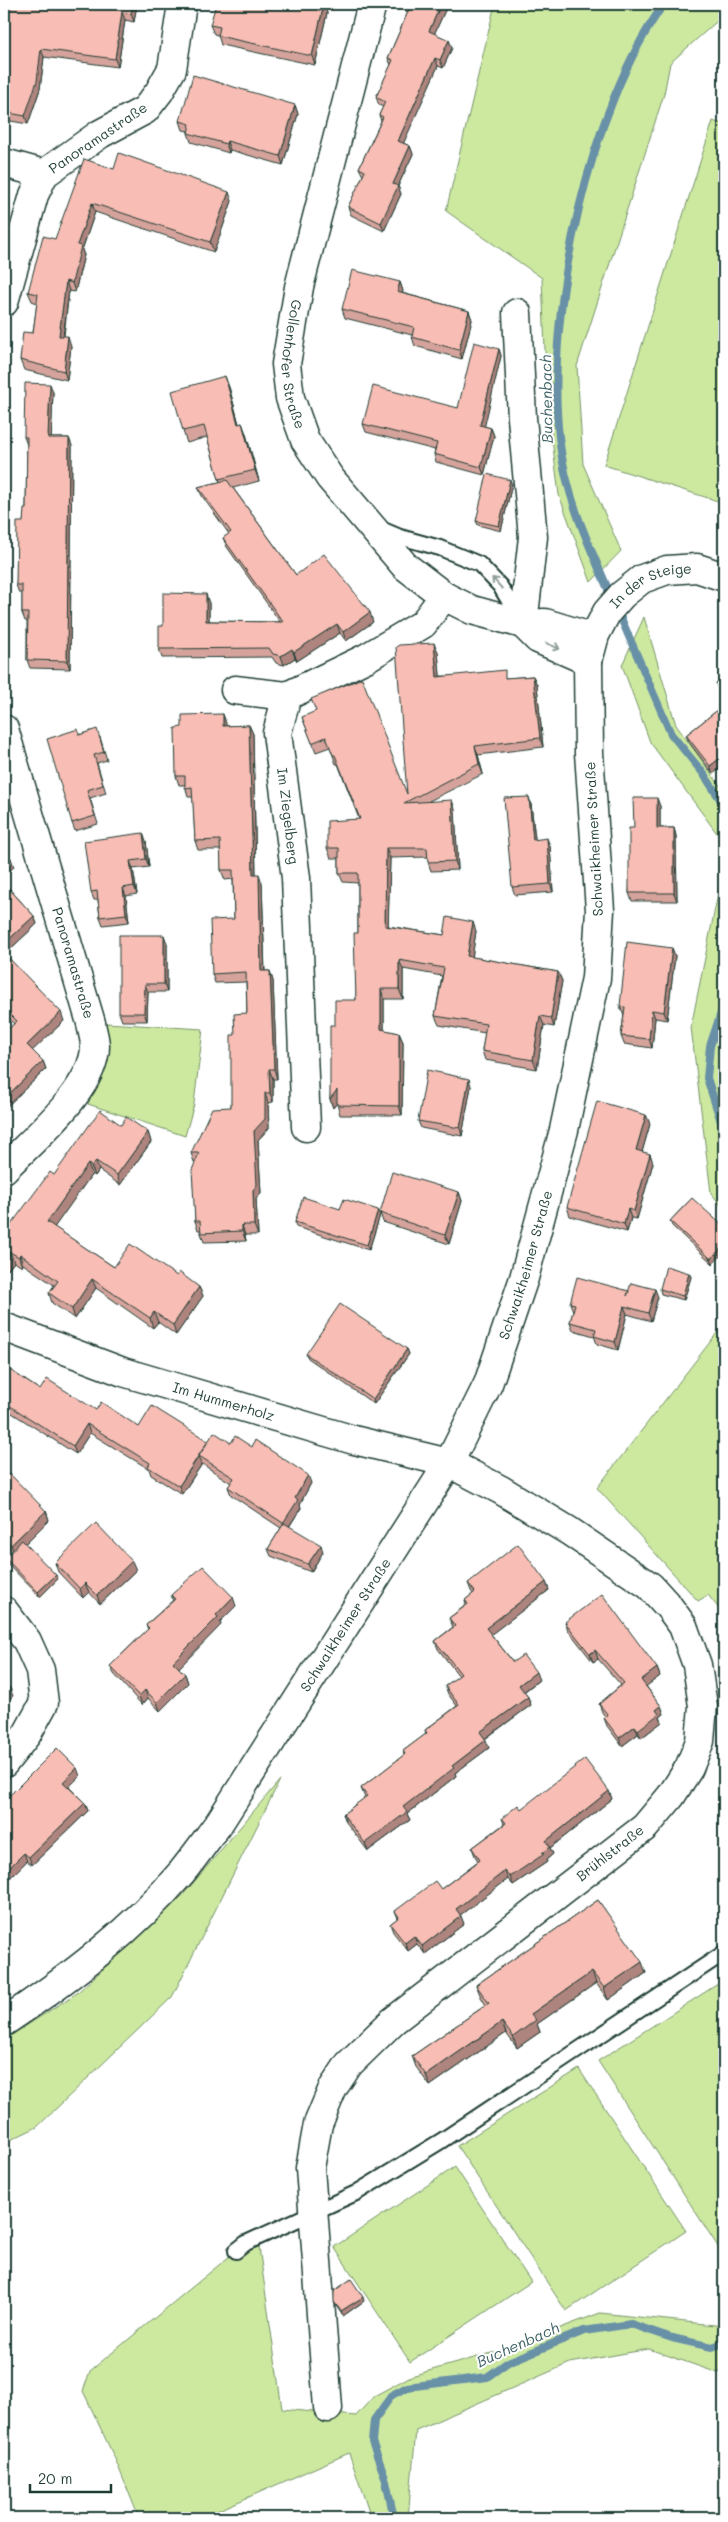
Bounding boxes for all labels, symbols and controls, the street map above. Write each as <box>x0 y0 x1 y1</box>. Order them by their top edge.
street label: Panoramastraße <box>45 97 151 178</box>
street label: Gollenhofer Straße <box>277 298 310 431</box>
water label: Buchenbach <box>535 355 557 443</box>
street label: In der Steige <box>605 558 692 612</box>
one-way arrow <box>491 576 502 589</box>
one-way arrow <box>545 641 560 651</box>
street label: Schwaikheimer Straße <box>580 761 607 917</box>
street label: Im Ziegelberg <box>273 767 304 865</box>
street label: Panoramastraße <box>48 905 99 1021</box>
street label: Schwaikheimer Straße <box>494 1188 556 1342</box>
street label: Im Hummerholz <box>171 1377 277 1425</box>
street label: Schwaikheimer Straße <box>295 1554 395 1695</box>
street label: Brühlstraße <box>572 1820 647 1885</box>
water label: Buchenbach <box>473 2317 562 2371</box>
scale bar <box>30 2462 111 2494</box>
text: 20 m <box>38 2468 72 2488</box>

